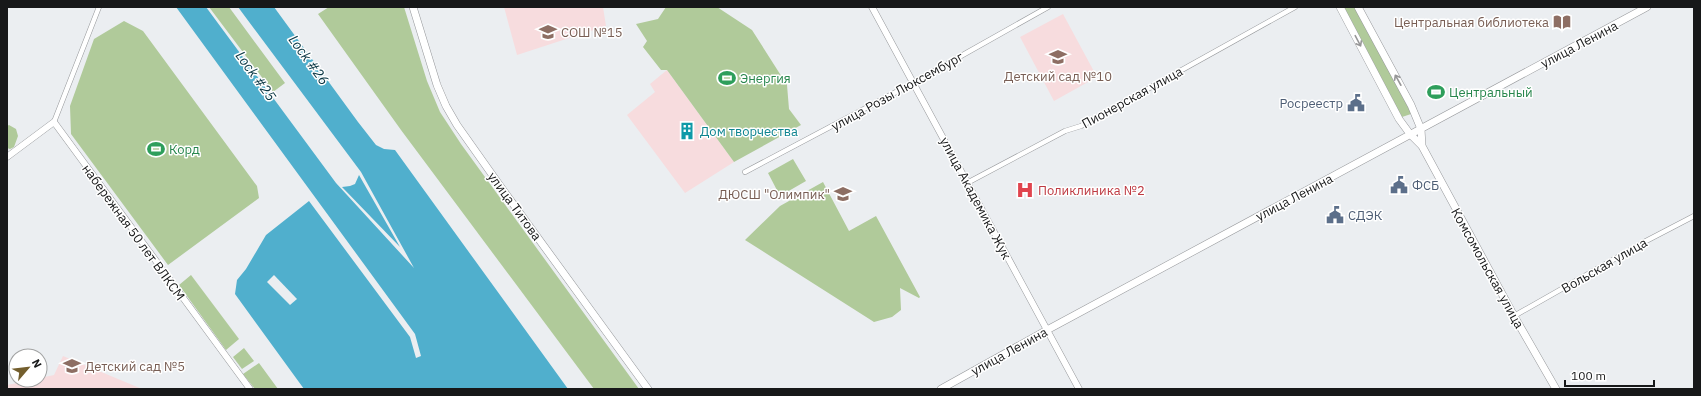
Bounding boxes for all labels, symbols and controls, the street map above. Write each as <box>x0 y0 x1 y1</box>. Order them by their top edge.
library icon: Центральная библиотека <box>1552 12 1572 32</box>
place label: Центральная библиотека <box>1394 14 1549 31</box>
street label: улица Ленина <box>1538 17 1621 72</box>
school or university icon: СОШ №15 <box>538 22 558 42</box>
place label: СОШ №15 <box>561 24 623 41</box>
water label: Lock #26 <box>285 31 333 89</box>
one-way arrow <box>1355 35 1362 47</box>
water label: Lock #25 <box>232 47 281 105</box>
school or university icon: Детский сад №10 <box>1048 47 1068 67</box>
street label: улица Розы Люксембург <box>828 48 967 135</box>
street label: Пионерская улица <box>1079 63 1186 132</box>
sports icon: Энергия <box>717 68 737 88</box>
place label: Детский сад №10 <box>1004 68 1112 85</box>
place label: Энергия <box>740 70 791 87</box>
one-way arrow <box>1393 74 1401 86</box>
sports icon: Центральный <box>1426 82 1446 102</box>
place label: Центральный <box>1449 84 1533 101</box>
public building icon: Росреестр <box>1346 93 1366 113</box>
place label: Росреестр <box>1279 95 1343 112</box>
building icon: Дом творчества <box>677 121 697 141</box>
place label: Дом творчества <box>700 123 798 140</box>
street label: улица Академика Жук <box>936 134 1015 262</box>
sports icon: Корд <box>146 139 166 159</box>
place label: Корд <box>169 141 200 158</box>
street label: набережная 50 лет ВЛКСМ <box>78 161 189 304</box>
street label: улица Титова <box>484 169 545 244</box>
street label: улица Ленина <box>1253 170 1336 225</box>
public building icon: ФСБ <box>1389 175 1409 195</box>
place label: ФСБ <box>1412 177 1439 194</box>
hospital icon: Поликлиника №2 <box>1015 180 1035 200</box>
place label: Поликлиника №2 <box>1038 182 1145 199</box>
school or university icon: ДЮСШ "Олимпик" <box>833 184 853 204</box>
place label: ДЮСШ "Олимпик" <box>718 186 830 203</box>
public building icon: СДЭК <box>1325 205 1345 225</box>
street label: Комсомольская улица <box>1447 205 1528 332</box>
place label: СДЭК <box>1348 207 1383 224</box>
street label: Вольская улица <box>1558 234 1650 297</box>
street label: улица Ленина <box>968 323 1051 379</box>
north arrow <box>8 348 48 388</box>
school or university icon: Детский сад №5 <box>62 356 82 376</box>
text: N <box>29 357 45 370</box>
place label: Детский сад №5 <box>85 358 185 375</box>
scale bar <box>1565 362 1654 388</box>
text: 100 m <box>1571 368 1606 383</box>

